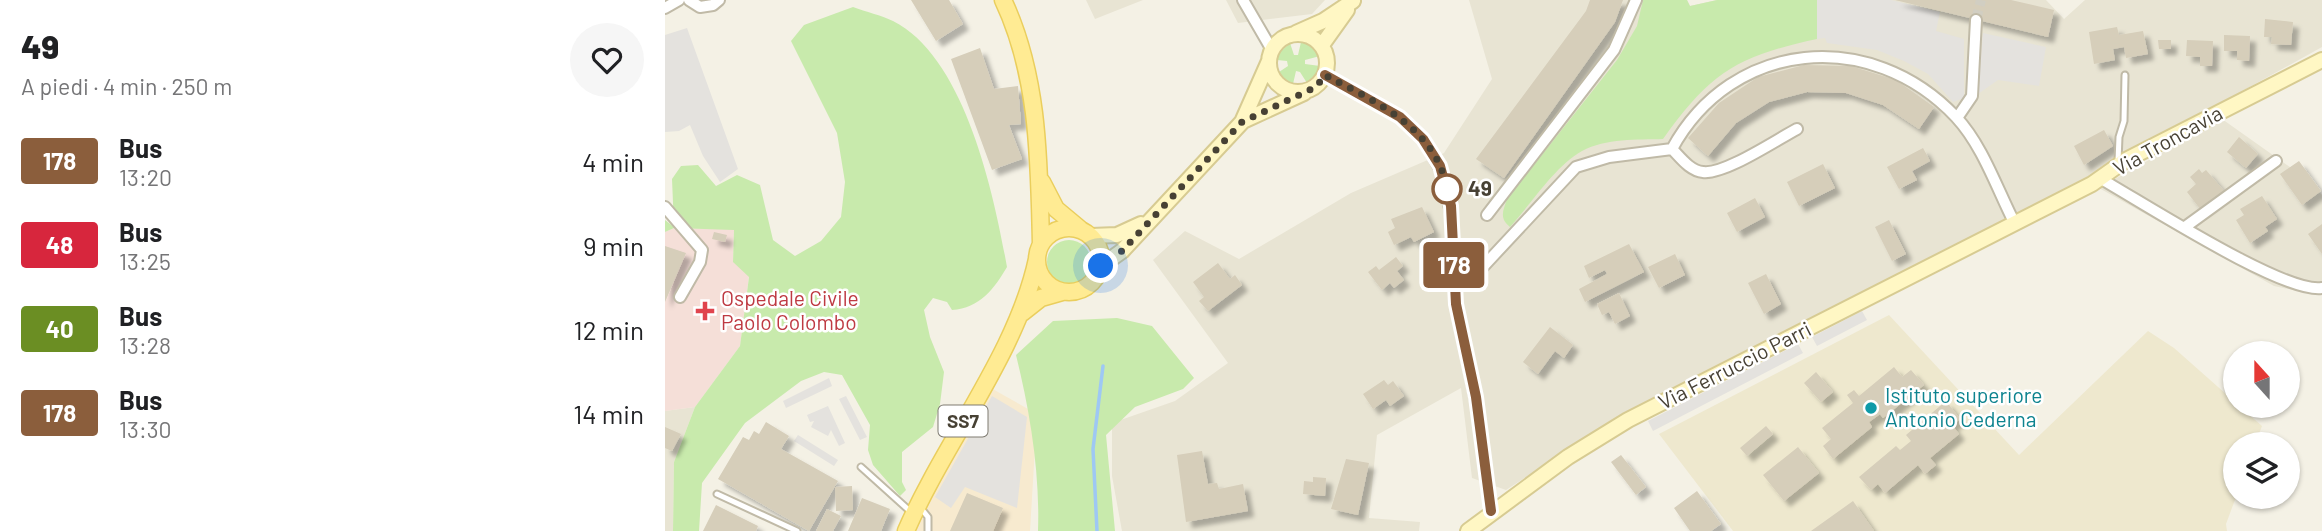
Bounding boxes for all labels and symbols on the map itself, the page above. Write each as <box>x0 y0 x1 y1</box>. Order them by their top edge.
street label: Via Troncavia <box>2108 99 2226 180</box>
marker: 49 <box>1432 174 1462 204</box>
place label: 49 <box>1468 175 1492 200</box>
line badge: 178 <box>1414 242 1494 288</box>
your location <box>1083 248 1118 283</box>
place label: Ospedale Civile Paolo Colombo <box>721 285 859 334</box>
marker: Ospedale Civile Paolo Colombo <box>695 301 715 321</box>
street label: Via Ferruccio Parri <box>1654 315 1815 414</box>
north arrow <box>2223 341 2299 418</box>
place label: Istituto superiore Antonio Cederna <box>1885 382 2043 431</box>
marker: Istituto superiore Antonio Cederna <box>1863 400 1879 416</box>
road number: SS7 <box>939 406 987 436</box>

